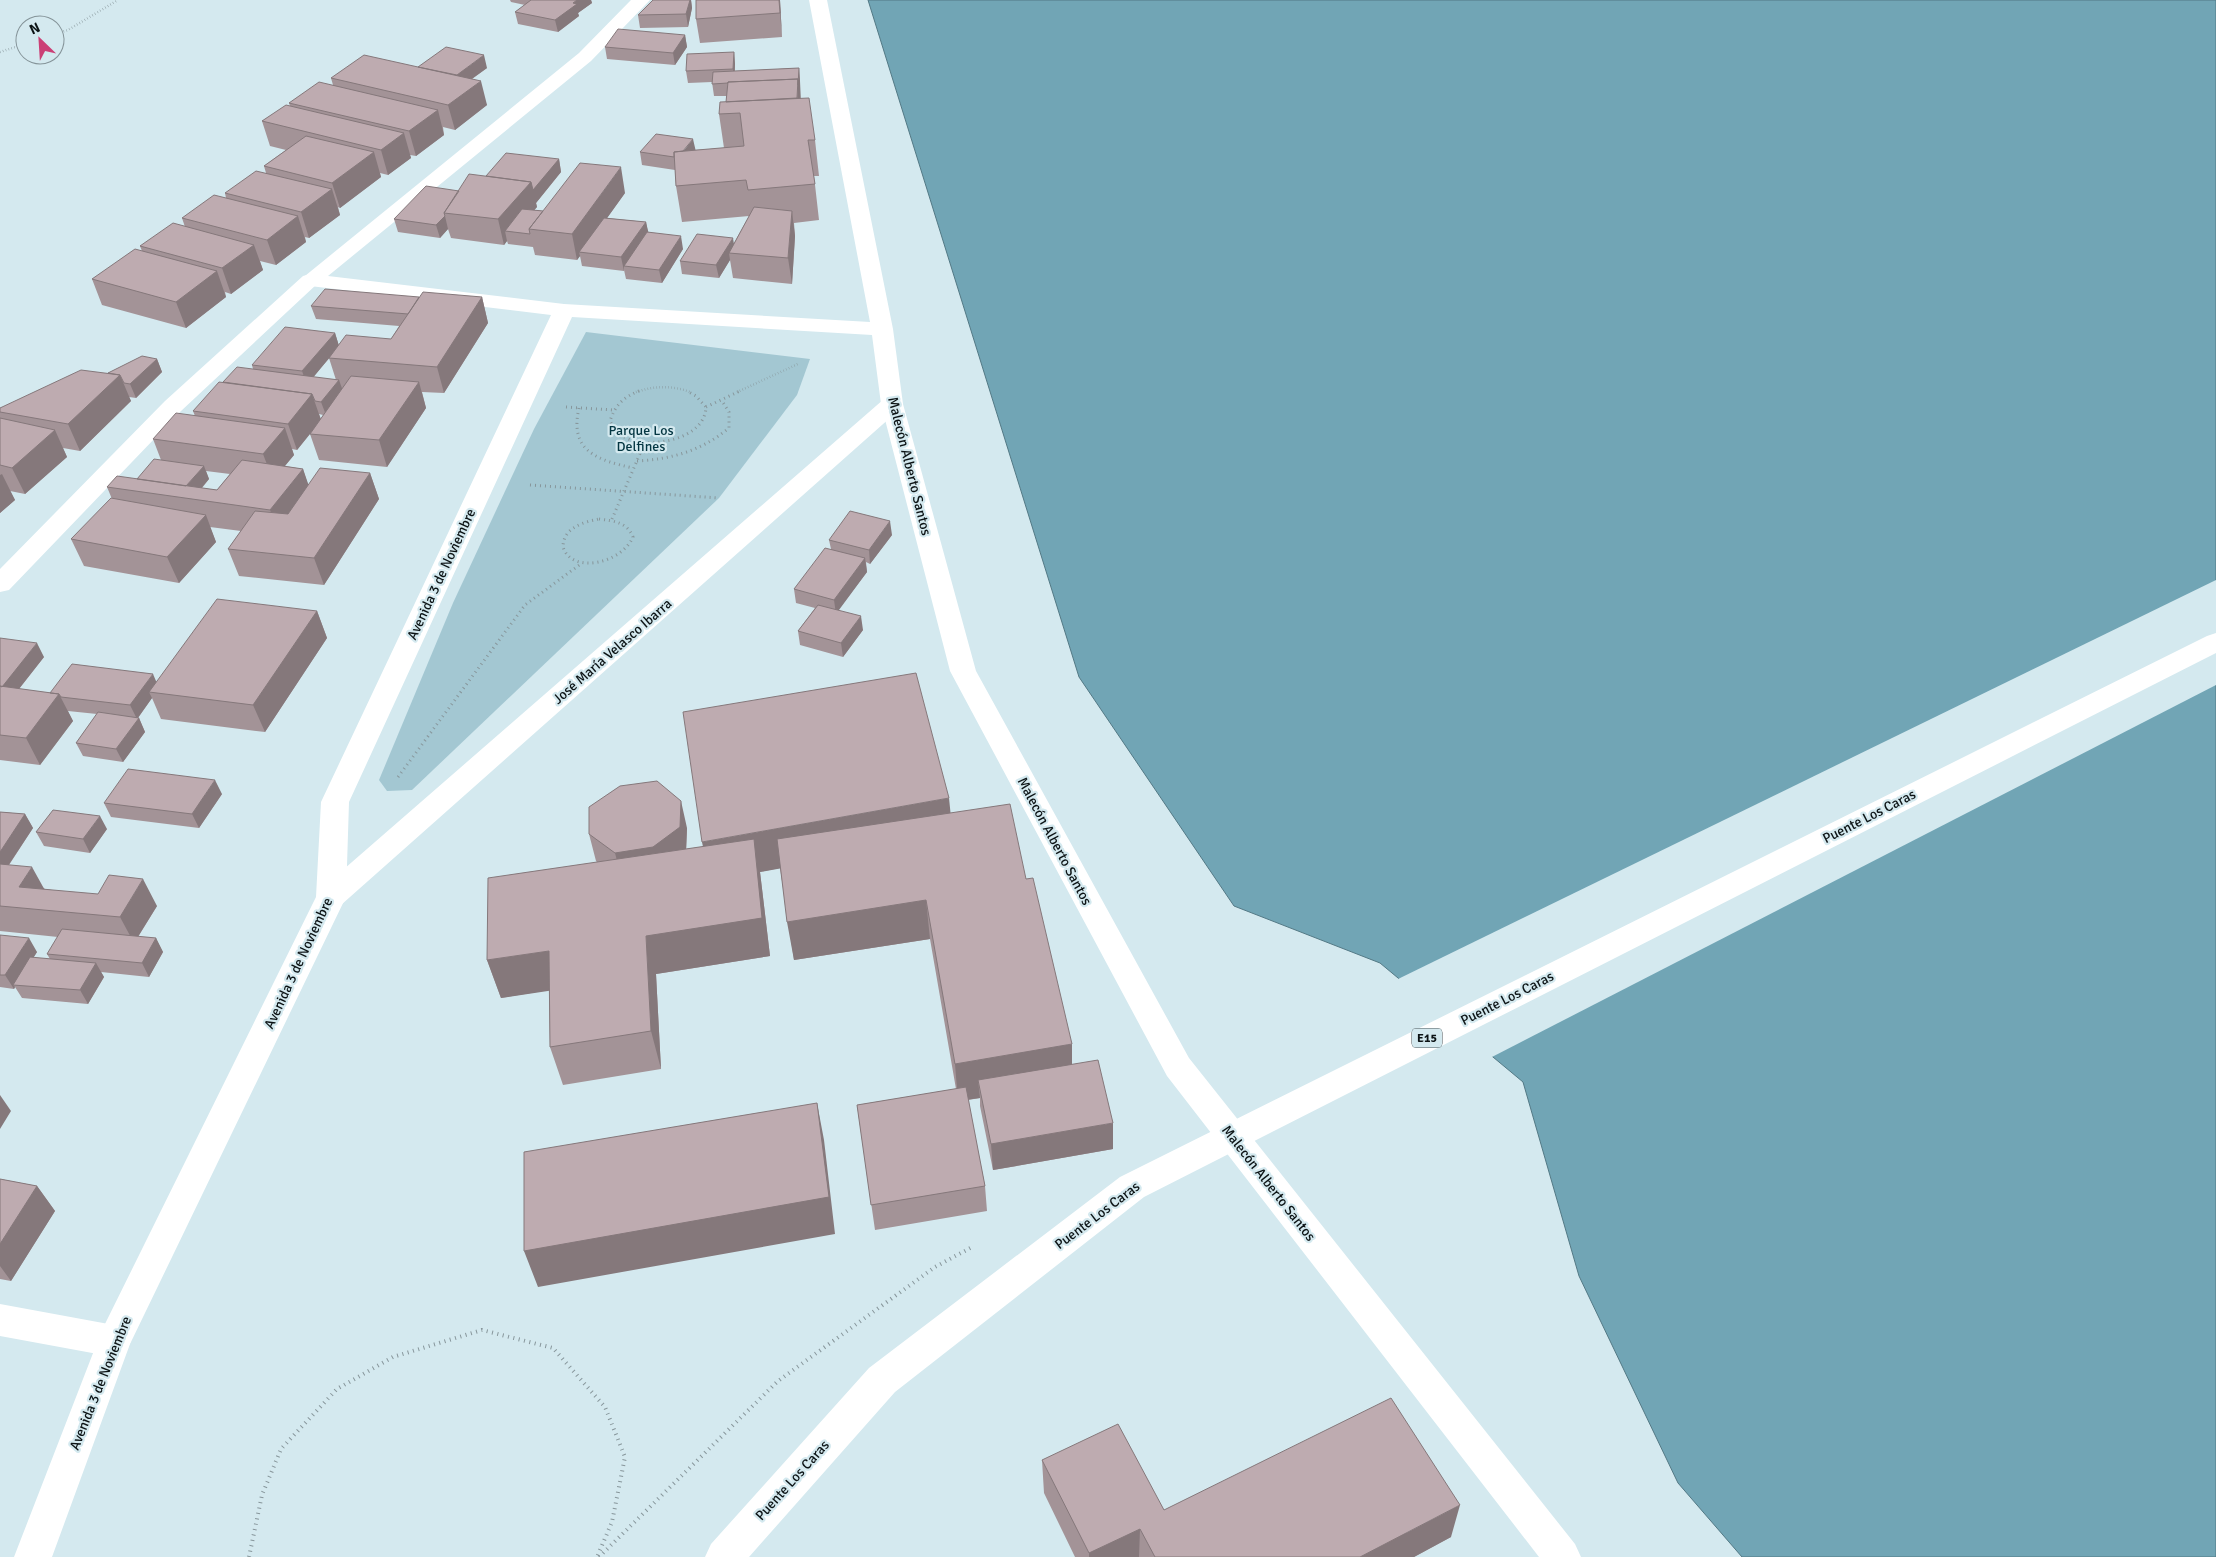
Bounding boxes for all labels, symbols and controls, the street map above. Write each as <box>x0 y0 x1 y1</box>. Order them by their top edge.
north arrow <box>15 15 65 65</box>
text: N <box>27 19 43 38</box>
street label: Malecón Alberto Santos <box>884 395 935 537</box>
park label: Parque Los Delfines <box>608 422 674 455</box>
street label: Avenida 3 de Noviembre <box>404 506 479 643</box>
street label: José María Velasco Ibarra <box>549 595 675 708</box>
street label: Malecón Alberto Santos <box>1014 775 1095 908</box>
street label: Puente Los Caras <box>1820 786 1919 847</box>
street label: Avenida 3 de Noviembre <box>261 895 336 1032</box>
street label: Puente Los Caras <box>1458 968 1557 1029</box>
road number: E15 <box>1412 1028 1442 1048</box>
street label: Malecón Alberto Santos <box>1218 1122 1319 1245</box>
street label: Puente Los Caras <box>1051 1178 1143 1253</box>
street label: Avenida 3 de Noviembre <box>66 1314 135 1453</box>
street label: Puente Los Caras <box>752 1437 833 1524</box>

